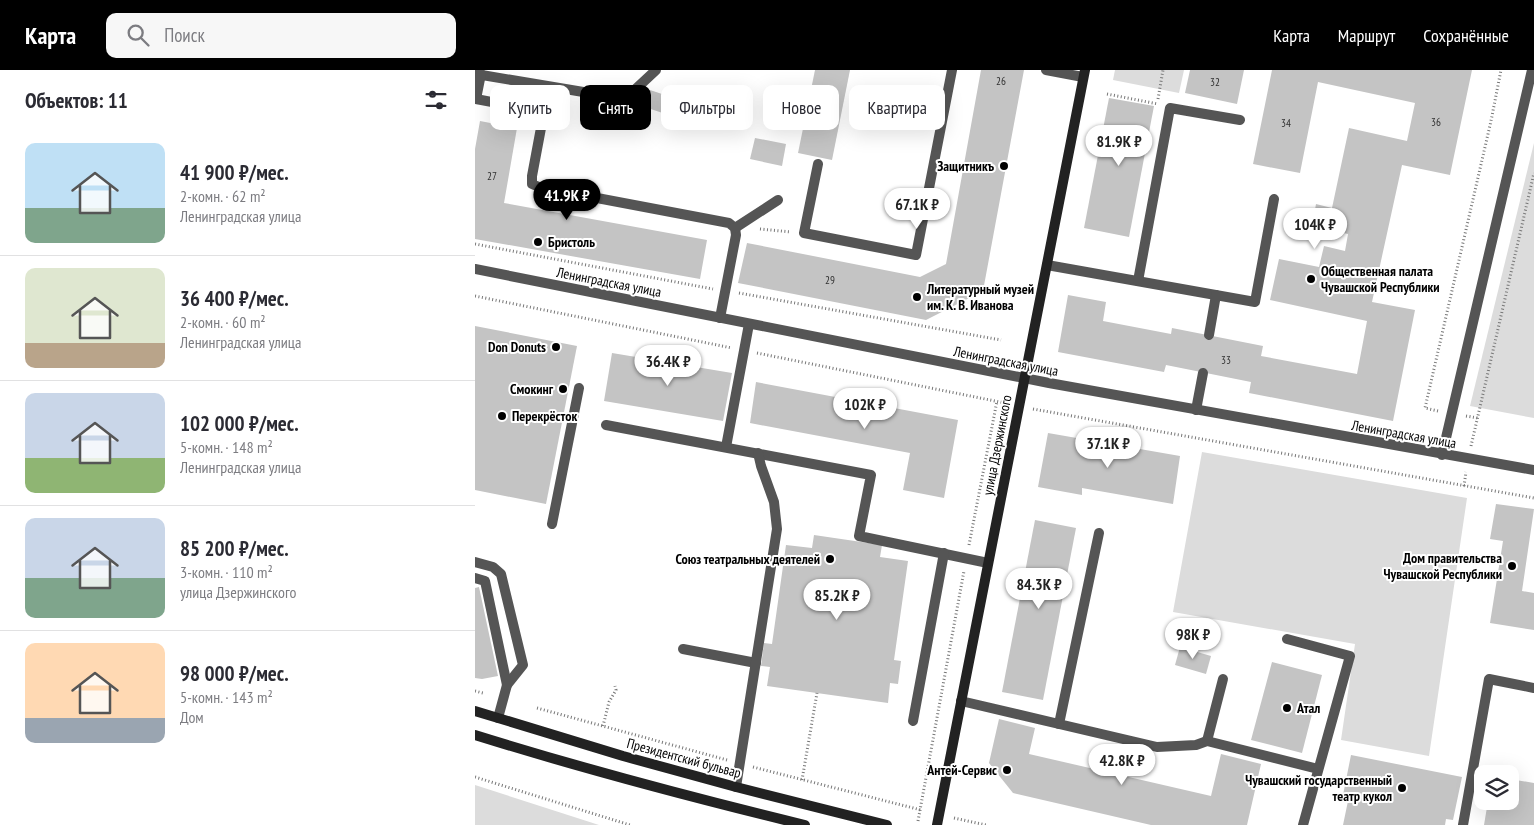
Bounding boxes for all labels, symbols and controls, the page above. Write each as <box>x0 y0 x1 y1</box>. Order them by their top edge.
search box <box>106 13 456 58</box>
text: Карта <box>25 20 76 51</box>
icon: search <box>124 21 152 49</box>
text: Поиск <box>164 23 205 47</box>
text: Карта <box>1273 24 1310 47</box>
text: Маршрут <box>1338 24 1395 47</box>
text: Сохранённые <box>1423 24 1509 47</box>
house number: 26 <box>996 74 1006 88</box>
house number: 32 <box>1210 75 1220 89</box>
chip: Купить <box>490 85 570 130</box>
chip: Снять <box>580 85 651 130</box>
chip: Фильтры <box>661 85 753 130</box>
chip: Новое <box>763 85 839 130</box>
chip: Квартира <box>849 85 945 130</box>
icon: filters <box>422 86 450 114</box>
text: Объектов: 11 <box>25 87 128 114</box>
house number: 36 <box>1431 115 1441 129</box>
house number: 34 <box>1281 116 1291 130</box>
pin: 81.9K ₽ <box>1073 124 1165 167</box>
text: 81.9K ₽ <box>1096 131 1142 151</box>
place label: Защитникъ <box>937 157 995 175</box>
text: 41 900 ₽/мес. <box>180 159 289 186</box>
marker: Защитникъ <box>998 160 1010 172</box>
icon: home <box>65 163 125 223</box>
house number: 27 <box>487 169 497 183</box>
pin: 41.9K ₽ <box>521 178 613 221</box>
text: 41.9K ₽ <box>544 185 590 205</box>
text: 2-комн. · 62 m² <box>180 186 266 206</box>
pin: 67.1K ₽ <box>871 188 963 230</box>
text: 67.1K ₽ <box>895 194 939 214</box>
text: Ленинградская улица <box>180 206 301 226</box>
pin: 104K ₽ <box>1274 208 1356 250</box>
text: 104K ₽ <box>1294 214 1336 234</box>
place label: Бристоль <box>548 233 595 251</box>
marker: Бристоль <box>532 236 544 248</box>
place label: Общественная палата Чувашской Республики <box>1321 262 1439 296</box>
street label: Ленинградская улица <box>554 263 663 301</box>
house number: 29 <box>825 273 835 287</box>
marker: Общественная палата Чувашской Республики <box>1305 273 1317 285</box>
place label: Литературный музей им. К. В. Иванова <box>926 280 1034 314</box>
text: 36 400 ₽/мес. <box>180 285 289 312</box>
icon: home <box>65 288 125 348</box>
marker: Литературный музей им. К. В. Иванова <box>911 291 923 303</box>
text: 2-комн. · 60 m² <box>180 312 266 332</box>
text: Ленинградская улица <box>180 332 301 352</box>
place label: Don Donuts <box>488 338 546 356</box>
marker: Don Donuts <box>550 341 562 353</box>
street label: Ленинградская улица <box>951 342 1060 380</box>
pin: 36.4K ₽ <box>622 344 714 387</box>
text: 36.4K ₽ <box>645 351 691 371</box>
house number: 33 <box>1221 353 1231 367</box>
place label: Смокинг <box>510 380 554 398</box>
marker: Смокинг <box>557 383 569 395</box>
pin: 102K ₽ <box>824 388 906 430</box>
street label: улица Дзержинского <box>978 393 1016 497</box>
text: 102K ₽ <box>844 394 886 414</box>
place label: Перекрёсток <box>512 407 577 425</box>
text: 102 000 ₽/мес. <box>180 410 299 437</box>
marker: Перекрёсток <box>496 410 508 422</box>
icon: home <box>65 413 125 473</box>
street label: Ленинградская улица <box>1349 416 1458 452</box>
pin: 37.1K ₽ <box>1062 426 1154 469</box>
text: 37.1K ₽ <box>1086 433 1130 453</box>
text: 5-комн. · 148 m² <box>180 437 273 457</box>
text: Ленинградская улица <box>180 457 301 477</box>
text: 85 200 ₽/мес. <box>180 535 289 562</box>
icon: home <box>65 538 125 598</box>
place label: Дом правительства Чувашской Республики <box>1384 549 1502 583</box>
place label: Союз театральных деятелей <box>675 550 820 568</box>
marker: Союз театральных деятелей <box>824 553 836 565</box>
marker: Дом правительства Чувашской Республики <box>1506 560 1518 572</box>
text: 3-комн. · 110 m² <box>180 562 273 582</box>
pin: 84.3K ₽ <box>993 568 1085 610</box>
text: 84.3K ₽ <box>1016 574 1062 594</box>
pin: 85.2K ₽ <box>791 578 883 621</box>
text: улица Дзержинского <box>180 582 296 602</box>
text: 85.2K ₽ <box>814 585 860 605</box>
pin: 98K ₽ <box>1158 618 1228 660</box>
text: 98K ₽ <box>1176 624 1210 644</box>
text: 98 000 ₽/мес. <box>180 660 289 687</box>
icon: home <box>65 663 125 723</box>
text: 5-комн. · 143 m² <box>180 687 273 707</box>
place label: Атал <box>1296 699 1320 717</box>
marker: Атал <box>1281 702 1293 714</box>
text: Дом <box>180 707 204 727</box>
street label: Президентский бульвар <box>625 734 743 782</box>
pin: 42.8K ₽ <box>1076 744 1168 786</box>
text: 42.8K ₽ <box>1099 750 1145 770</box>
place label: Антей-Сервис <box>926 761 997 779</box>
marker: Антей-Сервис <box>1001 764 1013 776</box>
map controls <box>1474 765 1519 810</box>
button: layers <box>1474 765 1519 810</box>
place label: Чувашский государственный театр кукол <box>1245 771 1392 805</box>
marker: Чувашский государственный театр кукол <box>1396 782 1408 794</box>

